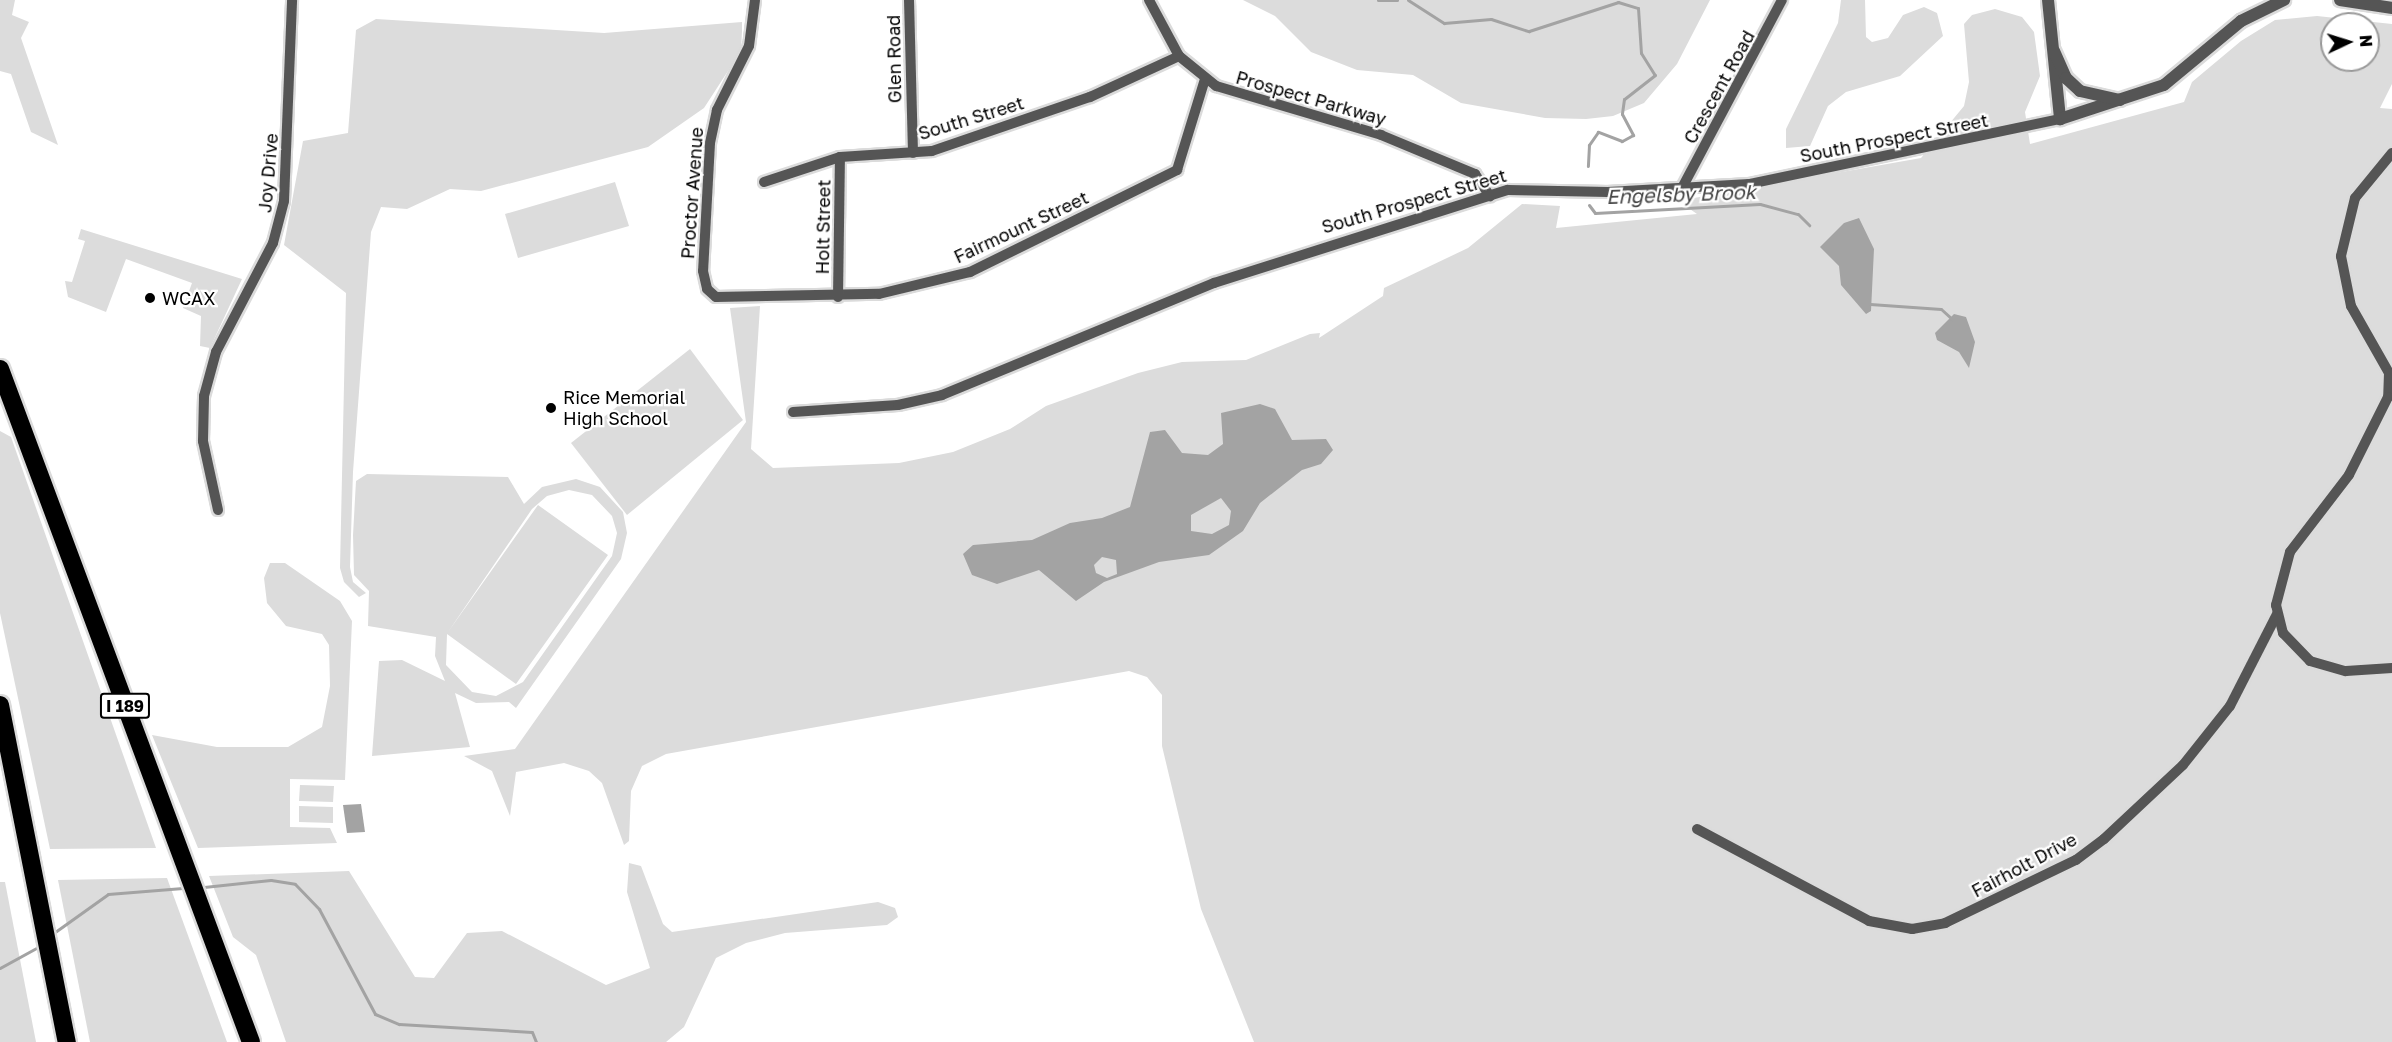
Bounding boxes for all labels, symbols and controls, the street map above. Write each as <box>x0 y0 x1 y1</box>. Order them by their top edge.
north arrow <box>2320 12 2380 72</box>
street label: Glen Road <box>882 15 906 103</box>
street label: Crescent Road <box>1679 27 1759 147</box>
text: N <box>2356 34 2376 48</box>
street label: Prospect Parkway <box>1233 66 1389 130</box>
street label: South Street <box>916 92 1026 144</box>
street label: South Prospect Street <box>1798 109 1990 167</box>
street label: Proctor Avenue <box>677 126 707 260</box>
street label: Joy Drive <box>254 132 282 214</box>
street label: South Prospect Street <box>1319 164 1509 238</box>
street label: Holt Street <box>811 179 835 275</box>
water label: Engelsby Brook <box>1606 179 1756 209</box>
street label: Fairmount Street <box>950 186 1092 268</box>
place label: WCAX <box>162 287 215 309</box>
marker: WCAX <box>143 291 157 305</box>
place label: Rice Memorial High School <box>563 387 685 430</box>
marker: Rice Memorial High School <box>544 401 558 415</box>
road number: I 189 <box>100 693 150 719</box>
street label: Fairholt Drive <box>1968 828 2080 902</box>

